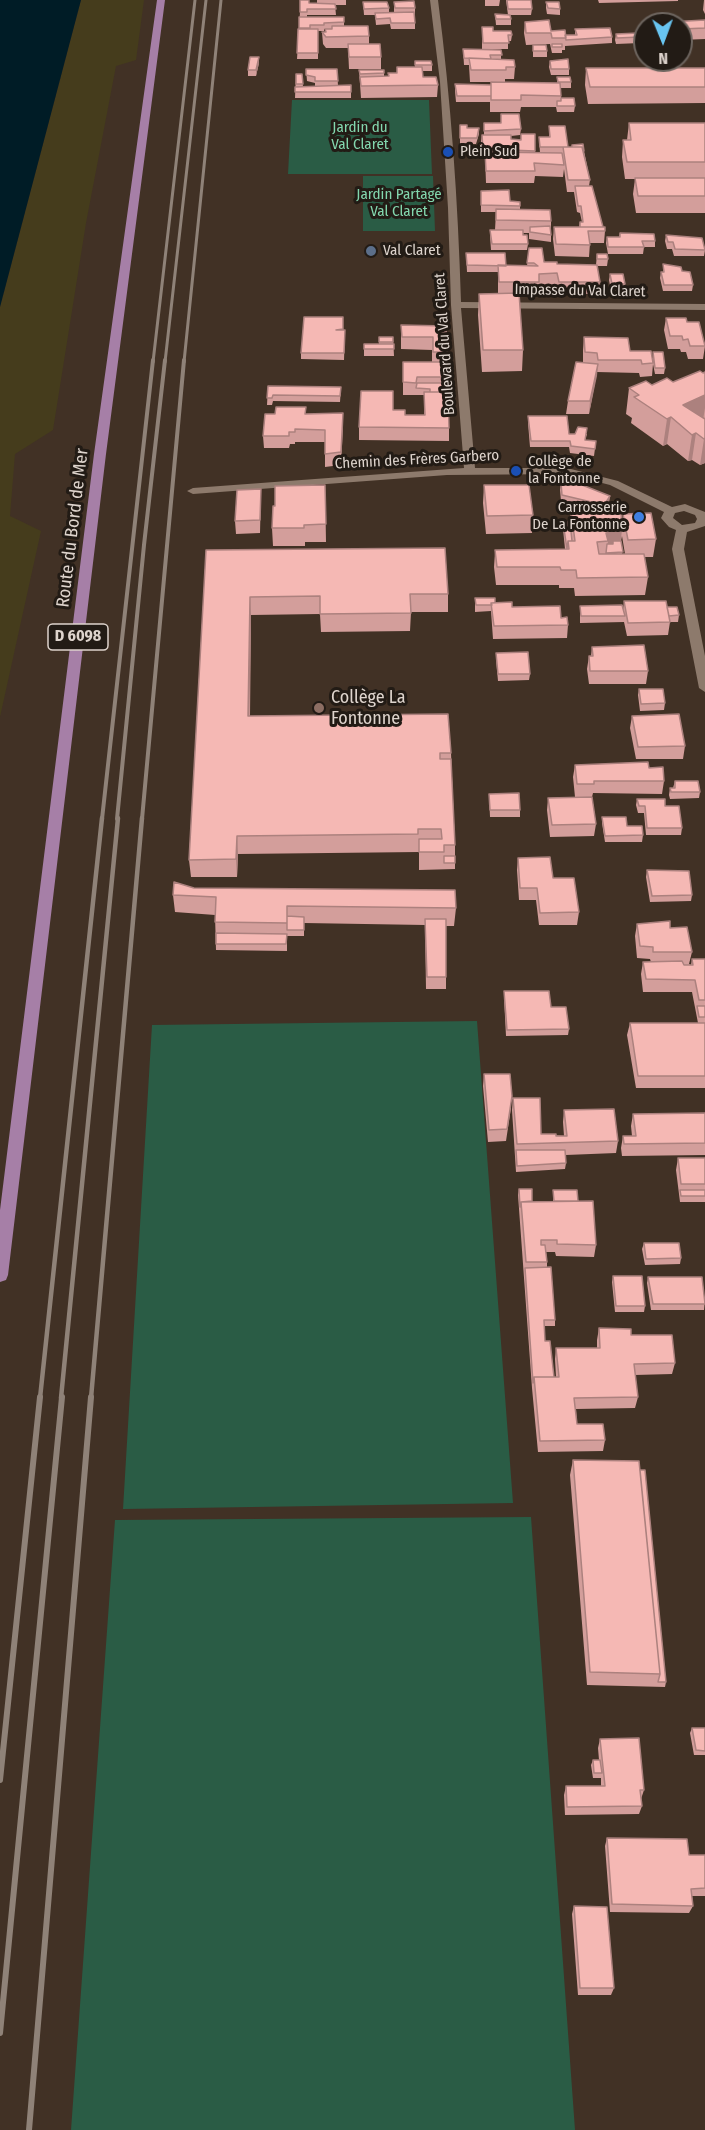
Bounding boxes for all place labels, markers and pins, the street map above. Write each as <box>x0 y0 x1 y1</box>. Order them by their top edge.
place label: Plein Sud <box>460 143 518 161</box>
marker: Plein Sud <box>441 145 455 159</box>
place label: Val Claret <box>383 242 441 260</box>
marker: Val Claret <box>364 244 378 258</box>
place label: Collège de la Fontonne <box>528 453 600 488</box>
marker: Collège de la Fontonne <box>509 464 523 478</box>
place label: Carrosserie De La Fontonne <box>532 499 627 534</box>
marker: Carrosserie De La Fontonne <box>632 510 646 524</box>
place label: Collège La Fontonne <box>331 687 406 730</box>
marker: Collège La Fontonne <box>312 701 326 715</box>

